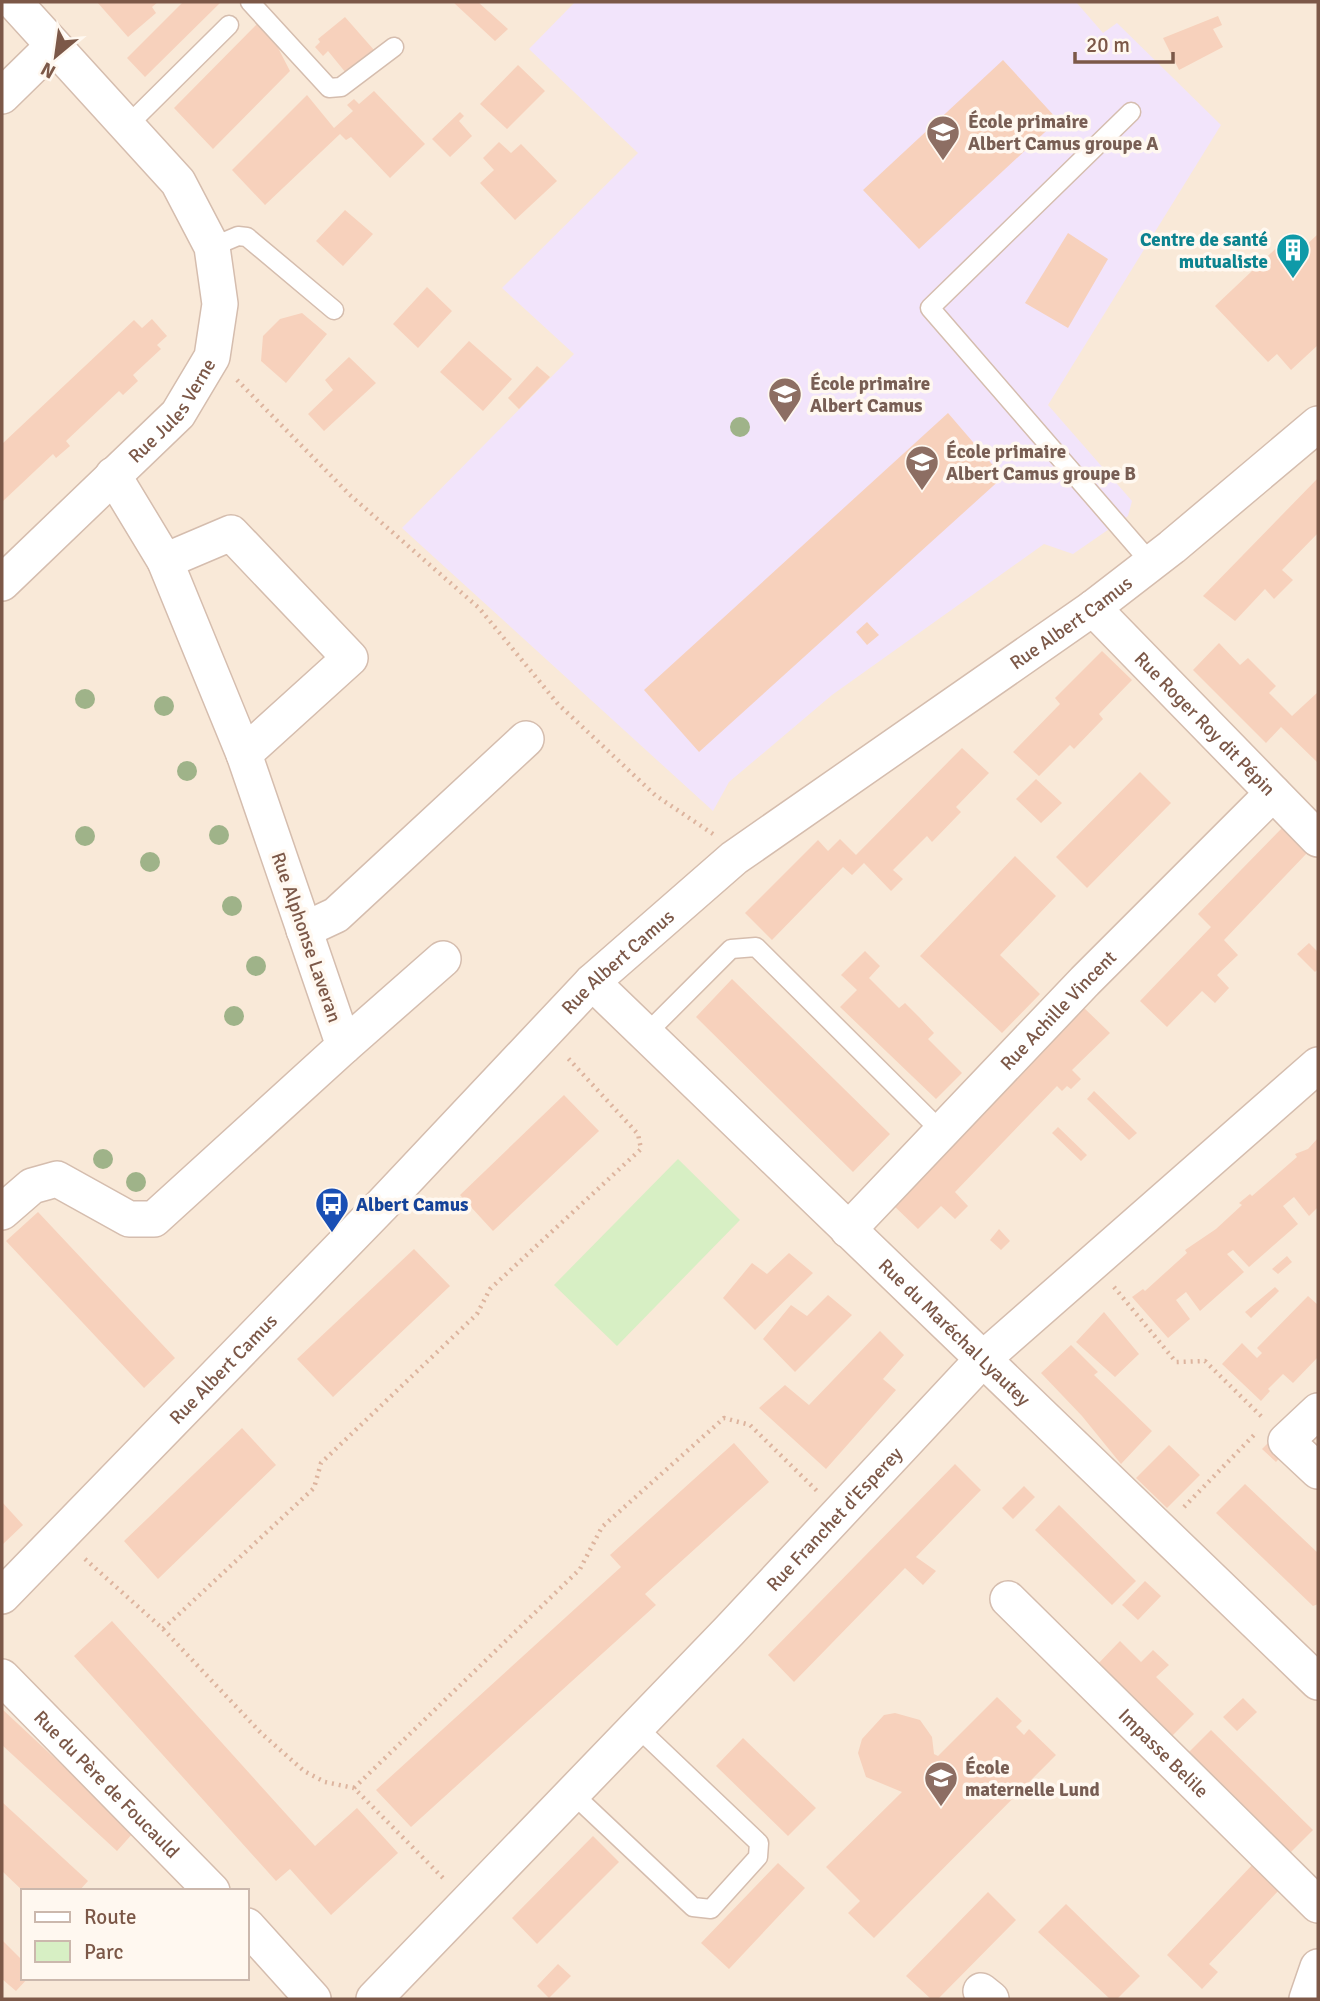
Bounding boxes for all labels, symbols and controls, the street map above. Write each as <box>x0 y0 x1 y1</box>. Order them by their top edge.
north arrow <box>21 21 91 91</box>
scale bar <box>1075 21 1173 65</box>
text: 20 m <box>1086 32 1130 58</box>
text: N <box>37 56 60 84</box>
place label: École primaire Albert Camus groupe A <box>968 110 1158 156</box>
school or university icon: École primaire Albert Camus groupe A <box>924 113 962 162</box>
place label: Centre de santé mutualiste <box>1140 228 1268 274</box>
building icon: Centre de santé mutualiste <box>1274 231 1312 280</box>
street label: Rue Jules Verne <box>124 354 221 468</box>
place label: École primaire Albert Camus <box>810 372 930 418</box>
school or university icon: École primaire Albert Camus <box>766 375 804 424</box>
place label: École primaire Albert Camus groupe B <box>946 440 1136 486</box>
school or university icon: École primaire Albert Camus groupe B <box>903 443 941 492</box>
street label: Rue Albert Camus <box>1006 571 1137 675</box>
street label: Rue Roger Roy dit Pépin <box>1129 647 1280 801</box>
street label: Rue Alphonse Laveran <box>266 849 346 1026</box>
street label: Rue Albert Camus <box>557 905 680 1020</box>
street label: Rue Achille Vincent <box>995 945 1122 1076</box>
bus stop icon: Albert Camus <box>313 1185 351 1234</box>
place label: Albert Camus <box>356 1193 469 1217</box>
street label: Rue du Maréchal Lyautey <box>873 1254 1035 1411</box>
street label: Rue Albert Camus <box>165 1309 283 1430</box>
street label: Rue Franchet d'Esperey <box>761 1442 908 1596</box>
street label: Impasse Belile <box>1113 1704 1213 1803</box>
street label: Rue du Père de Foucauld <box>29 1706 184 1864</box>
place label: École maternelle Lund <box>965 1756 1100 1802</box>
school or university icon: École maternelle Lund <box>922 1759 960 1808</box>
legend <box>21 1889 248 1980</box>
text: Route <box>84 1904 136 1930</box>
text: Parc <box>84 1939 123 1965</box>

